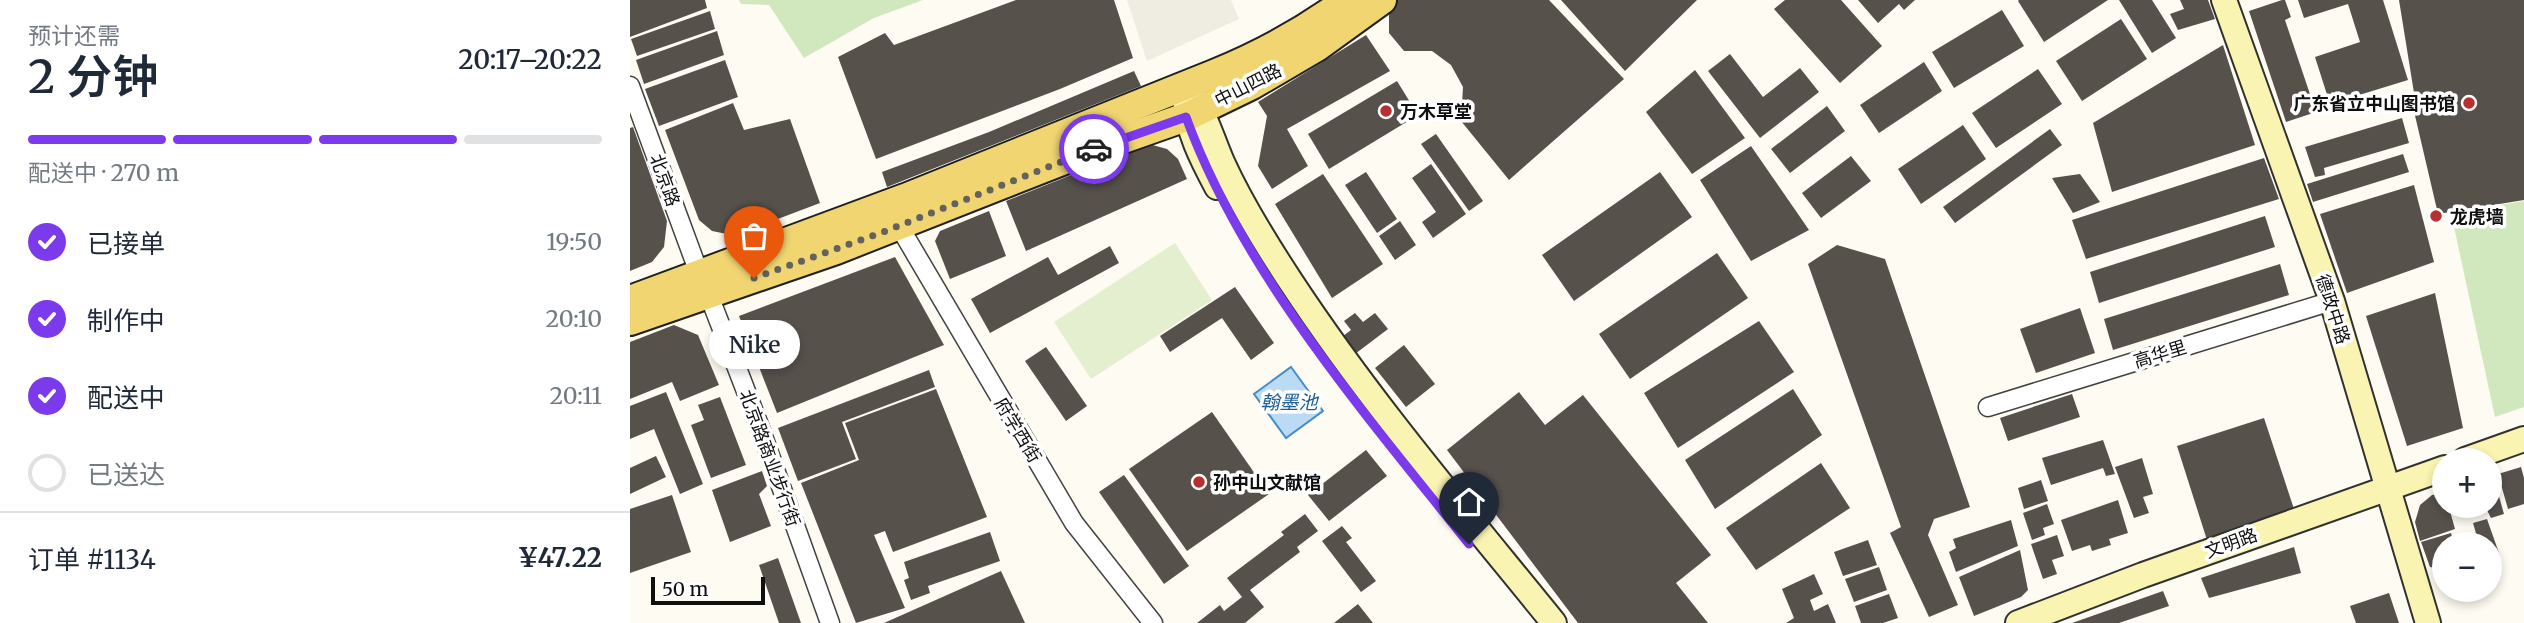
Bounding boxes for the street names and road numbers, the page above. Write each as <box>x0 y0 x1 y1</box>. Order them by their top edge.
street label: 中山四路 <box>1211 58 1285 112</box>
street label: 北京路 <box>645 151 685 209</box>
street label: 德政中路 <box>2311 271 2355 347</box>
street label: 高华里 <box>2131 335 2189 373</box>
street label: 北京路商业步行街 <box>735 386 805 530</box>
street label: 府学西街 <box>990 393 1046 467</box>
street label: 文明路 <box>2202 523 2260 563</box>

